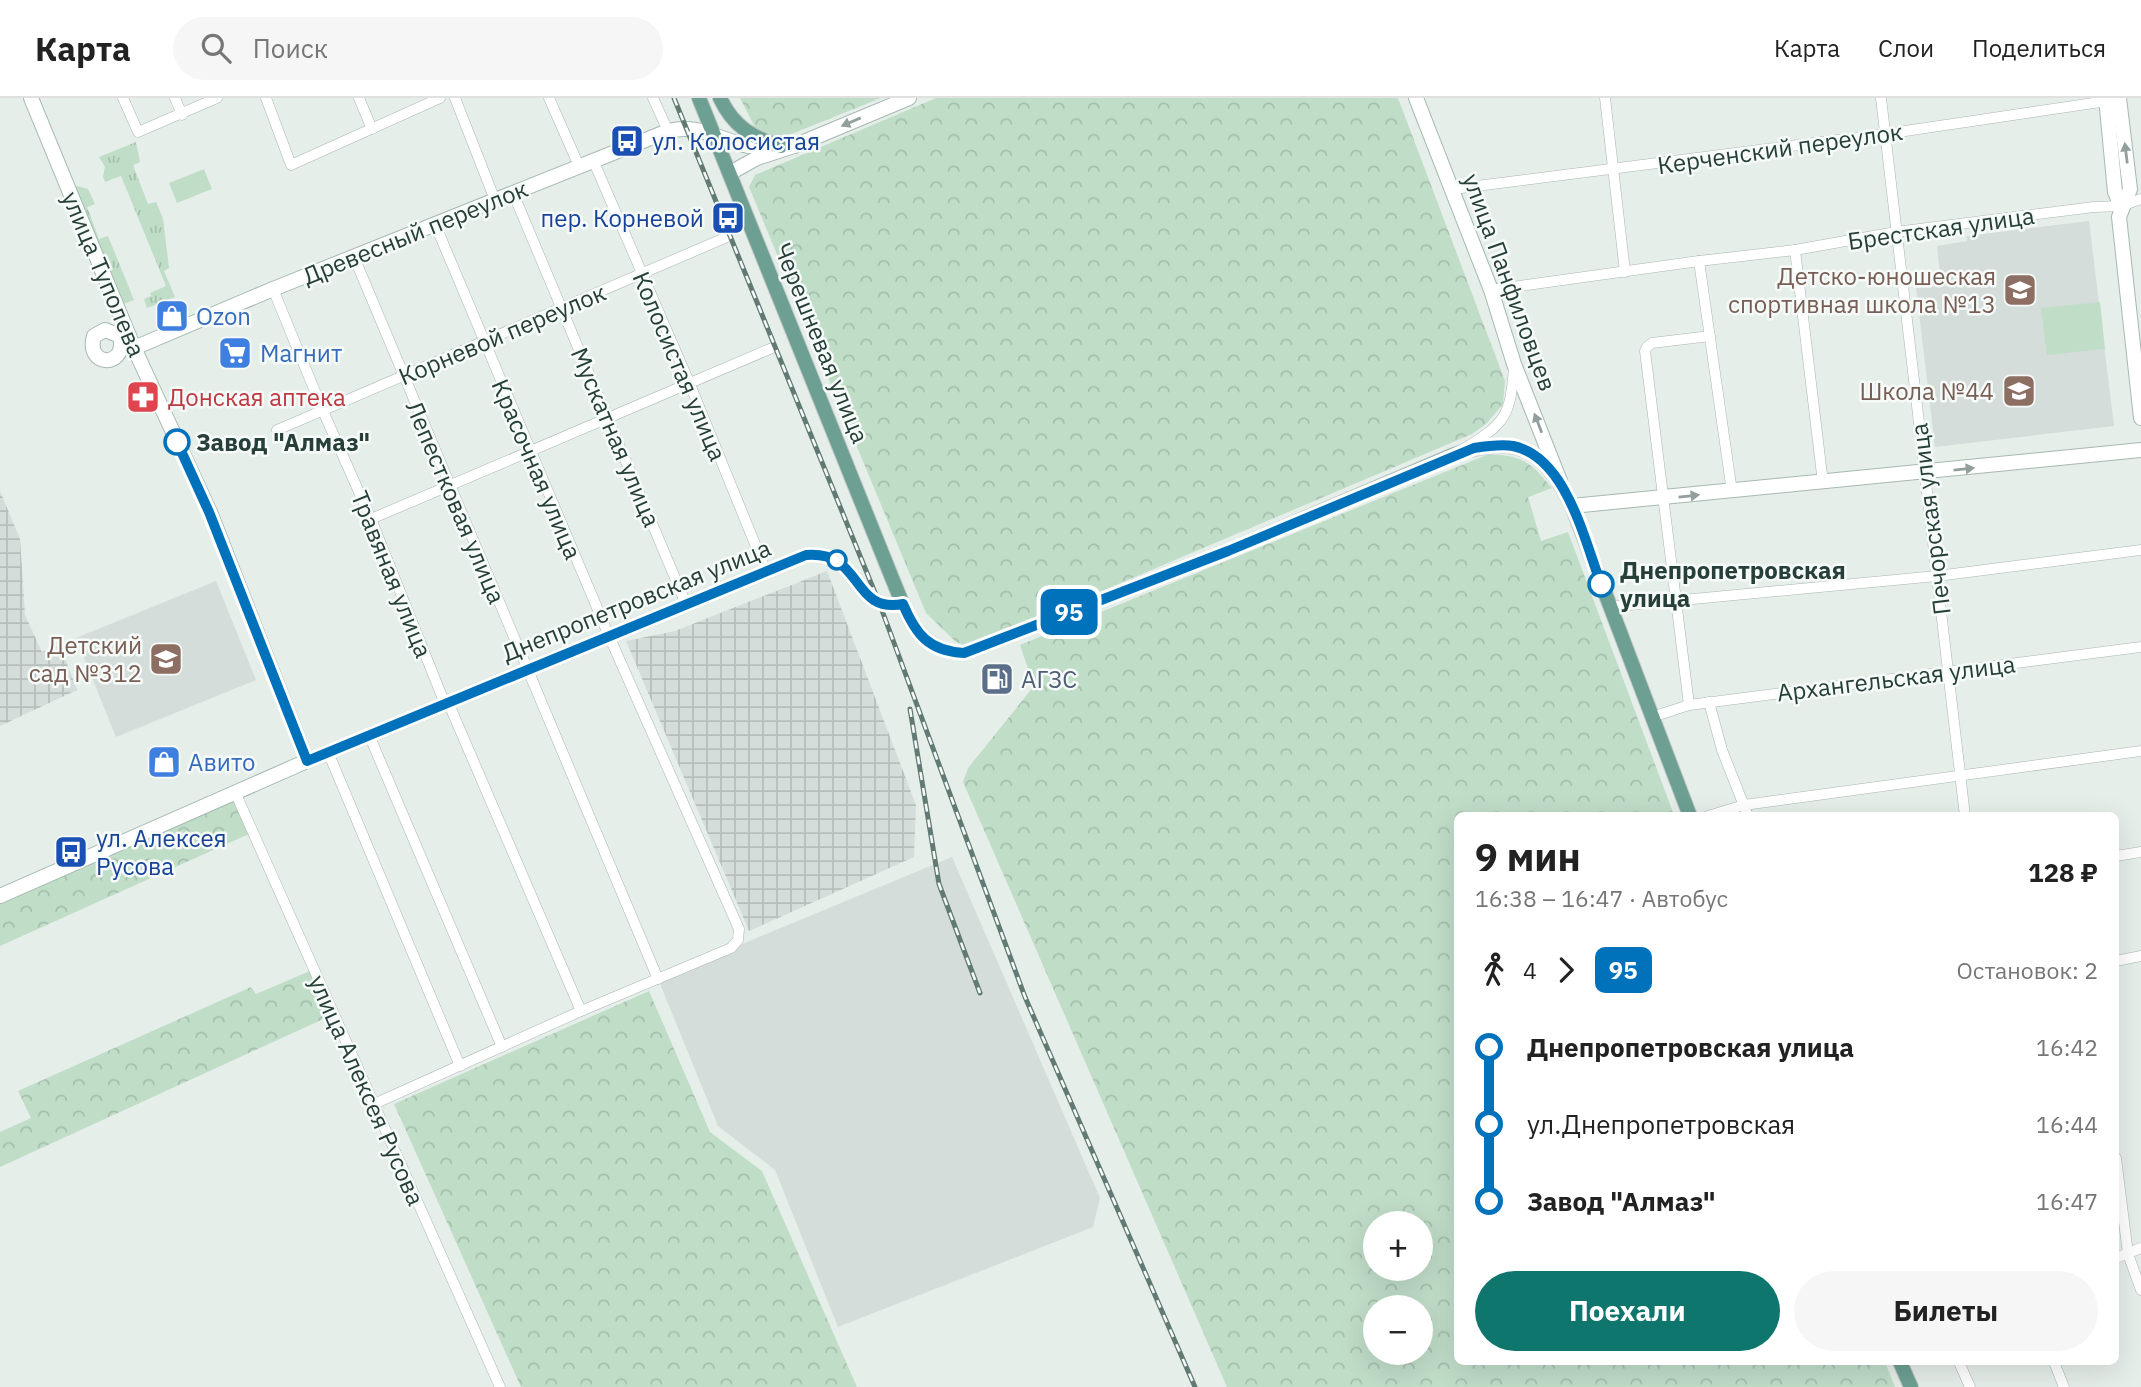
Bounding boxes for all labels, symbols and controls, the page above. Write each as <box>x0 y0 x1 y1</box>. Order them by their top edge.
search box <box>173 17 663 80</box>
text: Карта <box>35 27 131 70</box>
icon: search <box>197 29 235 67</box>
text: Поиск <box>253 31 328 65</box>
text: Карта <box>1774 32 1840 64</box>
text: Слои <box>1878 32 1934 64</box>
text: Поделиться <box>1972 32 2106 64</box>
street label: Керченский переулок <box>1655 115 1905 181</box>
one-way arrow <box>841 117 862 128</box>
bus stop icon: ул. Колосистая <box>608 122 646 160</box>
place label: ул. Колосистая <box>652 125 820 157</box>
one-way arrow <box>2120 142 2131 164</box>
street label: улица Панфиловцев <box>1456 169 1564 395</box>
street label: Древесный переулок <box>298 172 532 292</box>
street label: улица Туполева <box>55 186 153 362</box>
bus stop icon: пер. Корневой <box>709 199 747 237</box>
street label: Брестская улица <box>1845 199 2037 257</box>
place label: пер. Корневой <box>541 202 704 234</box>
street label: Черешневая улица <box>767 238 877 448</box>
place label: Детско-юношеская спортивная школа №13 <box>1728 260 1996 320</box>
street label: Колосистая улица <box>626 266 734 466</box>
school or university icon: Детско-юношеская спортивная школа №13 <box>2001 271 2039 309</box>
street label: Корневой переулок <box>393 276 611 392</box>
shop icon: Ozon <box>153 297 191 335</box>
place label: Ozon <box>196 300 251 332</box>
supermarket icon: Магнит <box>216 334 254 372</box>
place label: Магнит <box>260 337 342 369</box>
street label: Мускатная улица <box>564 342 668 532</box>
school or university icon: Школа №44 <box>2000 372 2038 410</box>
street label: Красочная улица <box>485 374 589 564</box>
place label: Школа №44 <box>1859 375 1994 407</box>
pharmacy icon: Донская аптека <box>124 378 162 416</box>
place label: Донская аптека <box>168 381 346 413</box>
street label: Лепестковая улица <box>399 396 513 608</box>
one-way arrow <box>1532 413 1543 434</box>
street label: Печорская улица <box>1902 421 1958 617</box>
place label: Завод "Алмаз" <box>196 426 370 458</box>
marker: Завод "Алмаз" <box>164 429 190 455</box>
one-way arrow <box>1953 463 1975 474</box>
street label: Травяная улица <box>344 486 440 662</box>
one-way arrow <box>1678 490 1700 501</box>
street label: Днепропетровская улица <box>497 531 775 669</box>
unlabelled marker <box>827 550 847 570</box>
place label: Днепропетровская улица <box>1620 554 1846 614</box>
marker: Днепропетровская улица <box>1588 571 1614 597</box>
line badge: 95 <box>1038 589 1100 635</box>
text: 95 <box>1055 596 1083 628</box>
place label: Детский сад №312 <box>29 629 142 689</box>
school or university icon: Детский сад №312 <box>147 640 185 678</box>
street label: Архангельская улица <box>1775 647 2017 709</box>
fuel station icon: АГЗС <box>978 660 1016 698</box>
place label: АГЗС <box>1021 663 1077 695</box>
shop icon: Авито <box>145 743 183 781</box>
place label: Авито <box>188 746 255 778</box>
place label: ул. Алексея Русова <box>96 822 227 882</box>
text: 9 мин <box>1475 832 1581 881</box>
bus stop icon: ул. Алексея Русова <box>52 833 90 871</box>
text: 128 ₽ <box>2028 855 2098 889</box>
text: 16:38 – 16:47 · Автобус <box>1475 883 1728 913</box>
icon: walk <box>1475 951 1513 989</box>
icon: forward <box>1547 951 1585 989</box>
text: 95 <box>1609 954 1638 986</box>
text: 4 <box>1523 955 1537 985</box>
text: Остановок: 2 <box>1957 955 2098 985</box>
street label: улица Алексея Русова <box>302 970 432 1210</box>
text: Днепропетровская улица <box>1527 1030 1854 1064</box>
text: 16:42 <box>2036 1032 2098 1062</box>
text: ул.Днепропетровская <box>1527 1107 1795 1141</box>
text: 16:44 <box>2036 1109 2098 1139</box>
text: Завод "Алмаз" <box>1527 1184 1716 1218</box>
text: 16:47 <box>2036 1186 2098 1216</box>
map controls <box>1363 1211 1433 1365</box>
button: + <box>1363 1211 1433 1281</box>
button: Поехали <box>1475 1271 1780 1351</box>
button: Билеты <box>1794 1271 2098 1351</box>
button: − <box>1363 1295 1433 1365</box>

